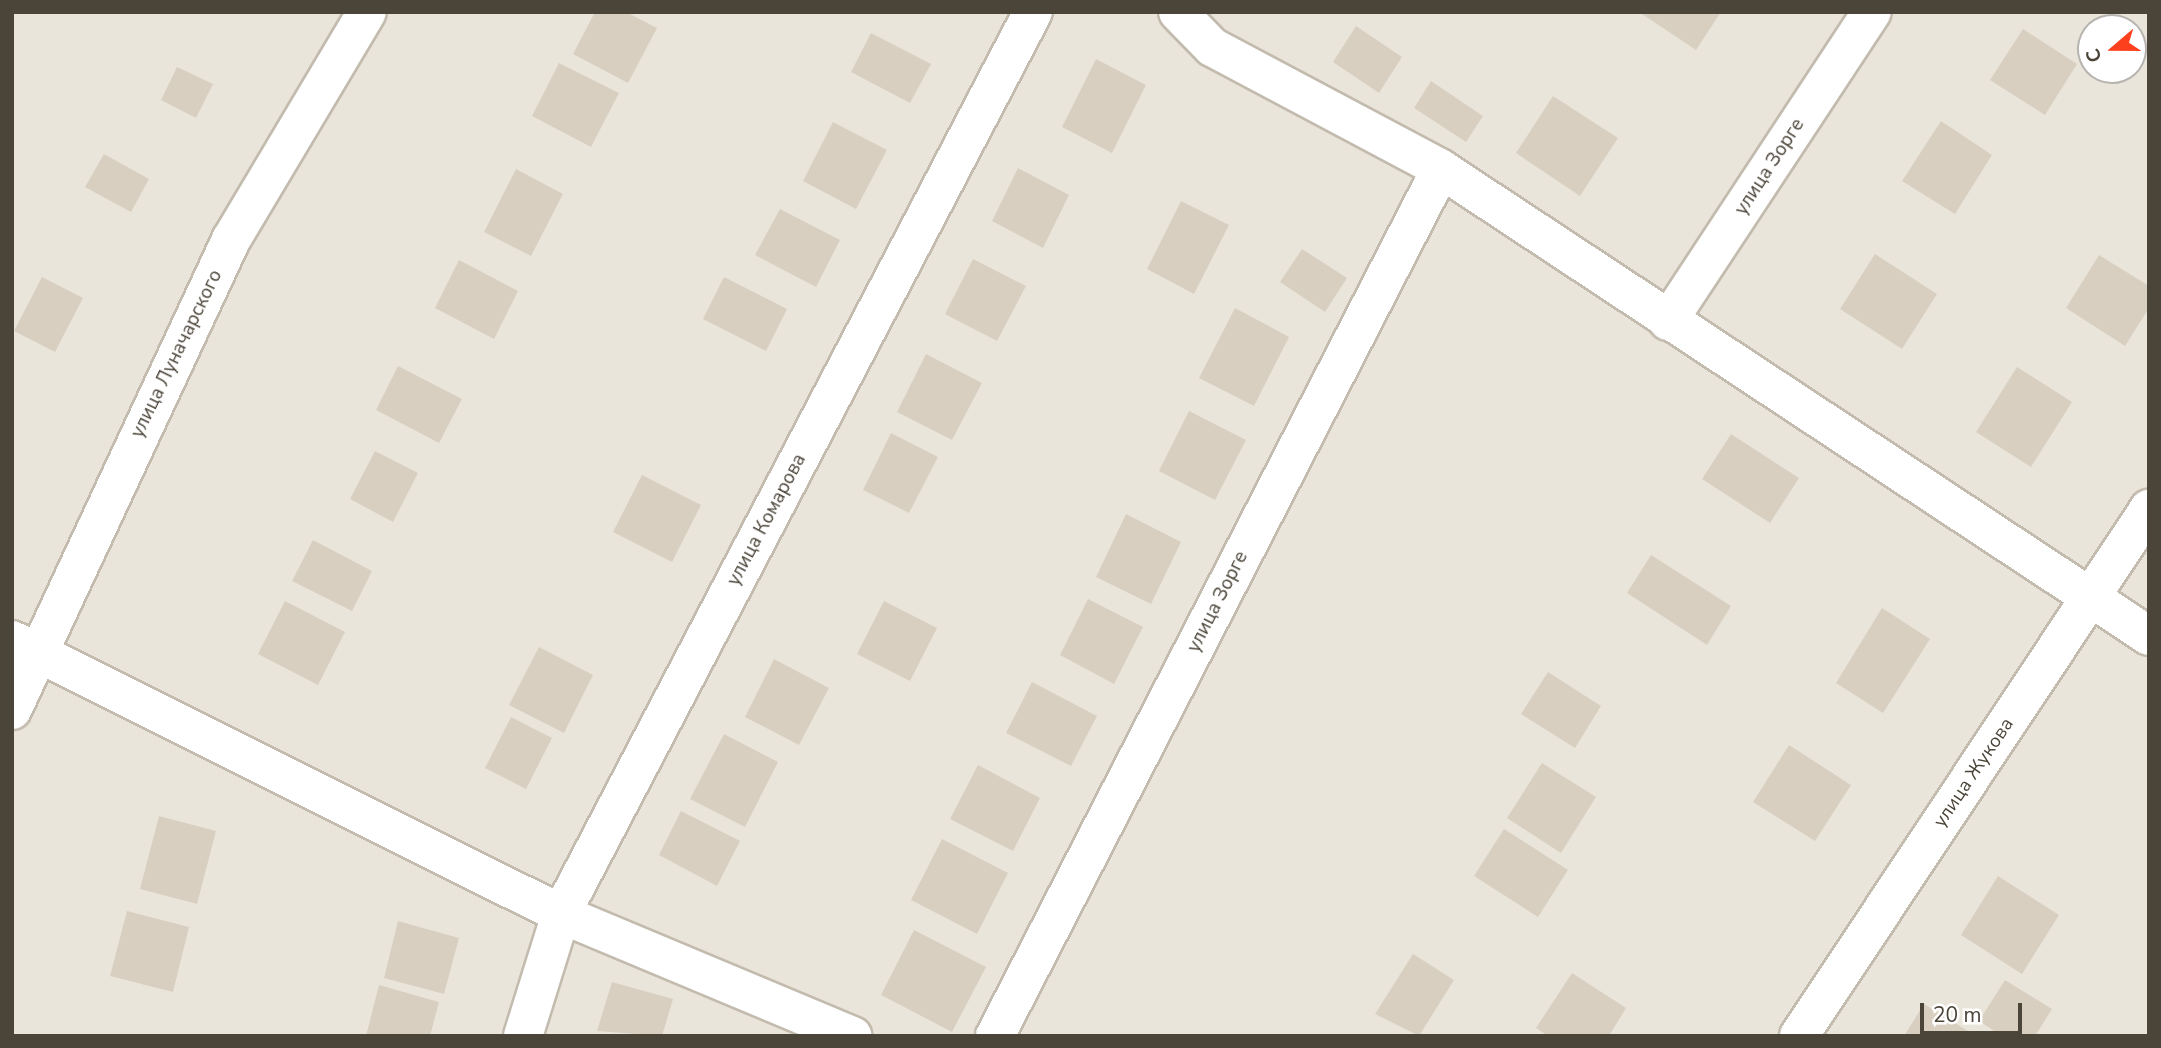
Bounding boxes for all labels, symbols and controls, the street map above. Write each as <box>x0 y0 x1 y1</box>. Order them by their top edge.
north arrow <box>2077 14 2147 84</box>
text: С <box>2080 45 2109 66</box>
street label: улица Зорге <box>1730 114 1810 220</box>
street label: улица Луначарского <box>126 266 228 442</box>
street label: улица Комарова <box>723 450 811 590</box>
street label: улица Зорге <box>1183 548 1253 656</box>
street label: улица Жукова <box>1929 714 2019 832</box>
scale bar <box>1923 988 2024 1032</box>
text: 20 m <box>1933 1001 1982 1029</box>

